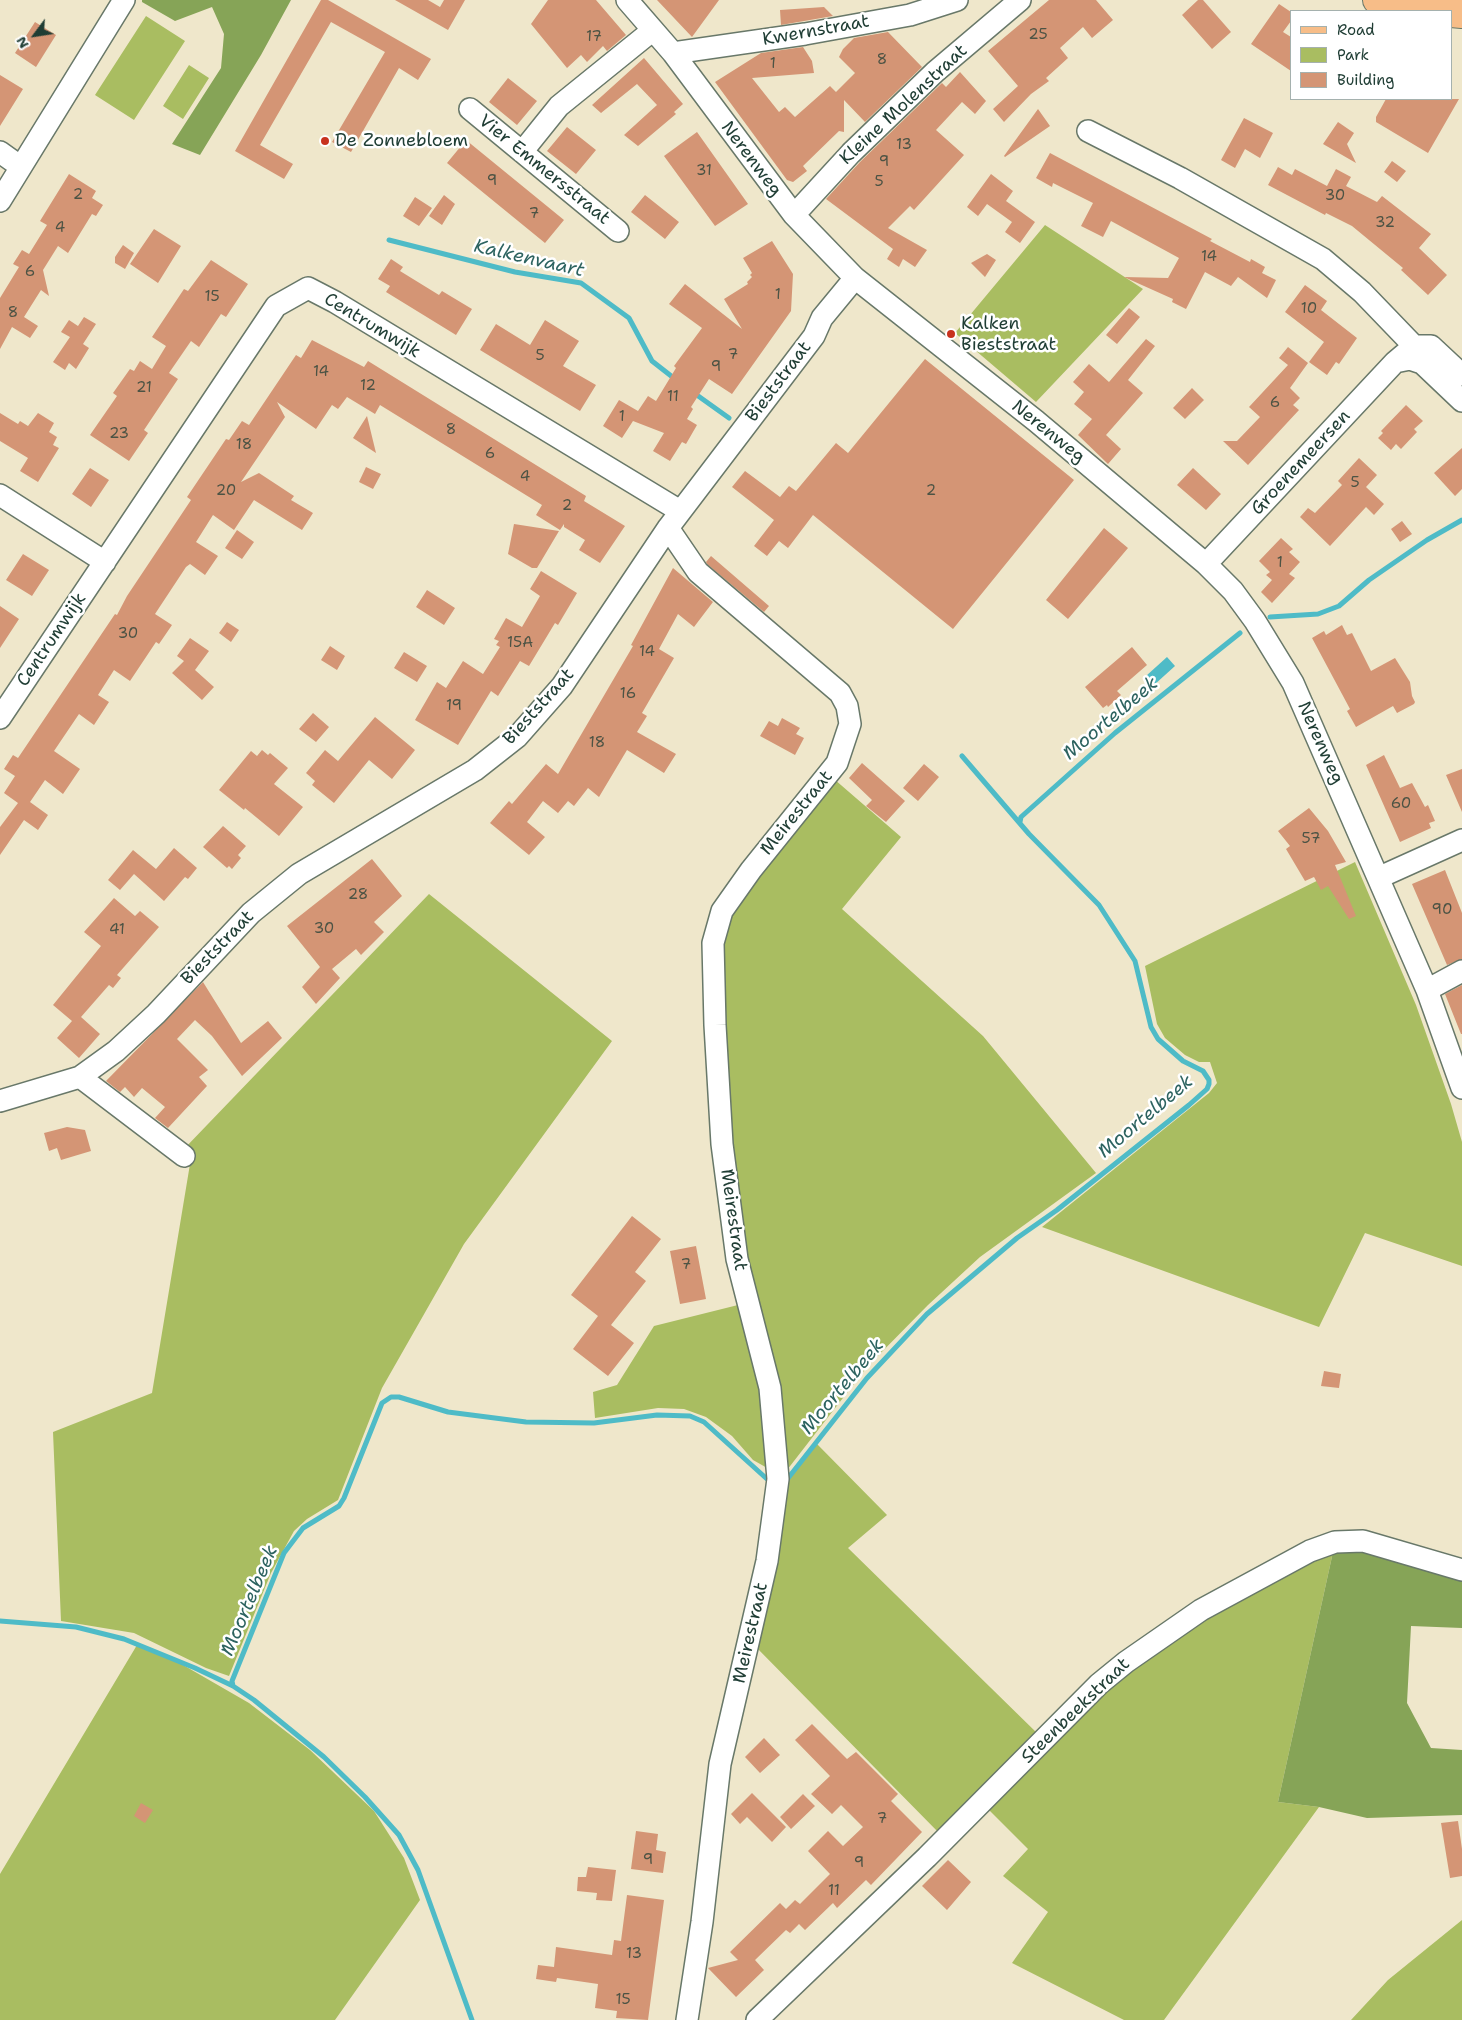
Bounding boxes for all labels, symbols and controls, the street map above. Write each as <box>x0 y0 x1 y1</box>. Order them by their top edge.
north arrow <box>10 10 60 60</box>
legend <box>1290 10 1452 100</box>
street label: Kwernstraat <box>761 11 871 51</box>
text: Road <box>1337 20 1375 40</box>
house number: 25 <box>1028 26 1048 44</box>
house number: 17 <box>586 28 602 46</box>
text: N <box>12 33 33 52</box>
street label: Kleine Molenstraat <box>836 40 972 170</box>
text: Park <box>1337 45 1369 65</box>
house number: 8 <box>877 51 887 69</box>
house number: 1 <box>770 55 776 73</box>
text: Building <box>1337 70 1394 90</box>
street label: Vier Emmersstraat <box>474 110 614 230</box>
street label: Nerenweg <box>716 117 786 201</box>
place label: De Zonnebloem <box>335 130 468 152</box>
marker: De Zonnebloem <box>319 135 331 147</box>
house number: 13 <box>896 136 912 154</box>
house number: 9 <box>879 153 889 171</box>
house number: 31 <box>696 162 712 180</box>
house number: 9 <box>487 172 497 190</box>
house number: 5 <box>874 173 884 191</box>
house number: 2 <box>73 186 83 204</box>
house number: 30 <box>1325 187 1345 205</box>
house number: 7 <box>529 205 539 223</box>
house number: 32 <box>1375 214 1395 232</box>
house number: 4 <box>55 219 65 237</box>
water label: Kalkenvaart <box>472 235 586 283</box>
house number: 14 <box>1201 248 1217 266</box>
house number: 6 <box>25 263 35 281</box>
house number: 1 <box>775 286 781 304</box>
house number: 15 <box>204 288 220 306</box>
street label: Centrumwijk <box>320 289 424 363</box>
house number: 10 <box>1301 300 1317 318</box>
house number: 8 <box>8 304 18 322</box>
place label: Kalken Bieststraat <box>961 313 1056 356</box>
marker: Kalken Bieststraat <box>945 328 957 340</box>
street label: Bieststraat <box>742 337 816 427</box>
house number: 7 <box>728 346 738 364</box>
house number: 5 <box>535 347 545 365</box>
house number: 9 <box>711 358 721 376</box>
house number: 14 <box>313 363 329 381</box>
house number: 12 <box>360 377 376 395</box>
house number: 21 <box>136 379 152 397</box>
house number: 11 <box>667 388 679 406</box>
house number: 6 <box>1270 394 1280 412</box>
street label: Nerenweg <box>1007 396 1089 468</box>
street label: Groenemeersen <box>1247 406 1355 520</box>
house number: 1 <box>619 408 625 426</box>
house number: 8 <box>446 421 456 439</box>
house number: 23 <box>109 425 129 443</box>
house number: 18 <box>236 436 252 454</box>
house number: 6 <box>485 445 495 463</box>
house number: 4 <box>520 468 530 486</box>
house number: 5 <box>1350 474 1360 492</box>
house number: 20 <box>216 482 236 500</box>
house number: 2 <box>926 482 936 500</box>
house number: 2 <box>562 497 572 515</box>
house number: 1 <box>1277 554 1283 572</box>
street label: Centrumwijk <box>13 589 91 691</box>
house number: 30 <box>118 625 138 643</box>
house number: 15A <box>507 634 533 652</box>
house number: 14 <box>639 643 655 661</box>
street label: Bieststraat <box>499 664 579 750</box>
water label: Moortelbeek <box>1059 672 1163 766</box>
house number: 16 <box>620 685 636 703</box>
house number: 19 <box>446 697 462 715</box>
street label: Nerenweg <box>1292 698 1348 788</box>
house number: 18 <box>589 734 605 752</box>
street label: Meirestraat <box>756 766 838 860</box>
house number: 60 <box>1391 795 1411 813</box>
house number: 57 <box>1302 830 1320 848</box>
house number: 28 <box>348 886 368 904</box>
house number: 90 <box>1432 901 1452 919</box>
street label: Bieststraat <box>177 906 259 990</box>
house number: 30 <box>314 920 334 938</box>
house number: 41 <box>109 921 125 939</box>
water label: Moortelbeek <box>1094 1070 1198 1164</box>
street label: Meirestraat <box>715 1168 751 1272</box>
house number: 7 <box>681 1256 691 1274</box>
water label: Moortelbeek <box>796 1335 890 1439</box>
water label: Moortelbeek <box>217 1542 283 1660</box>
street label: Meirestraat <box>729 1580 773 1686</box>
street label: Steenbeekstraat <box>1017 1654 1135 1768</box>
house number: 7 <box>877 1810 887 1828</box>
house number: 9 <box>643 1851 653 1869</box>
house number: 9 <box>854 1854 864 1872</box>
house number: 11 <box>828 1882 840 1900</box>
house number: 13 <box>626 1945 642 1963</box>
house number: 15 <box>615 1991 631 2009</box>

